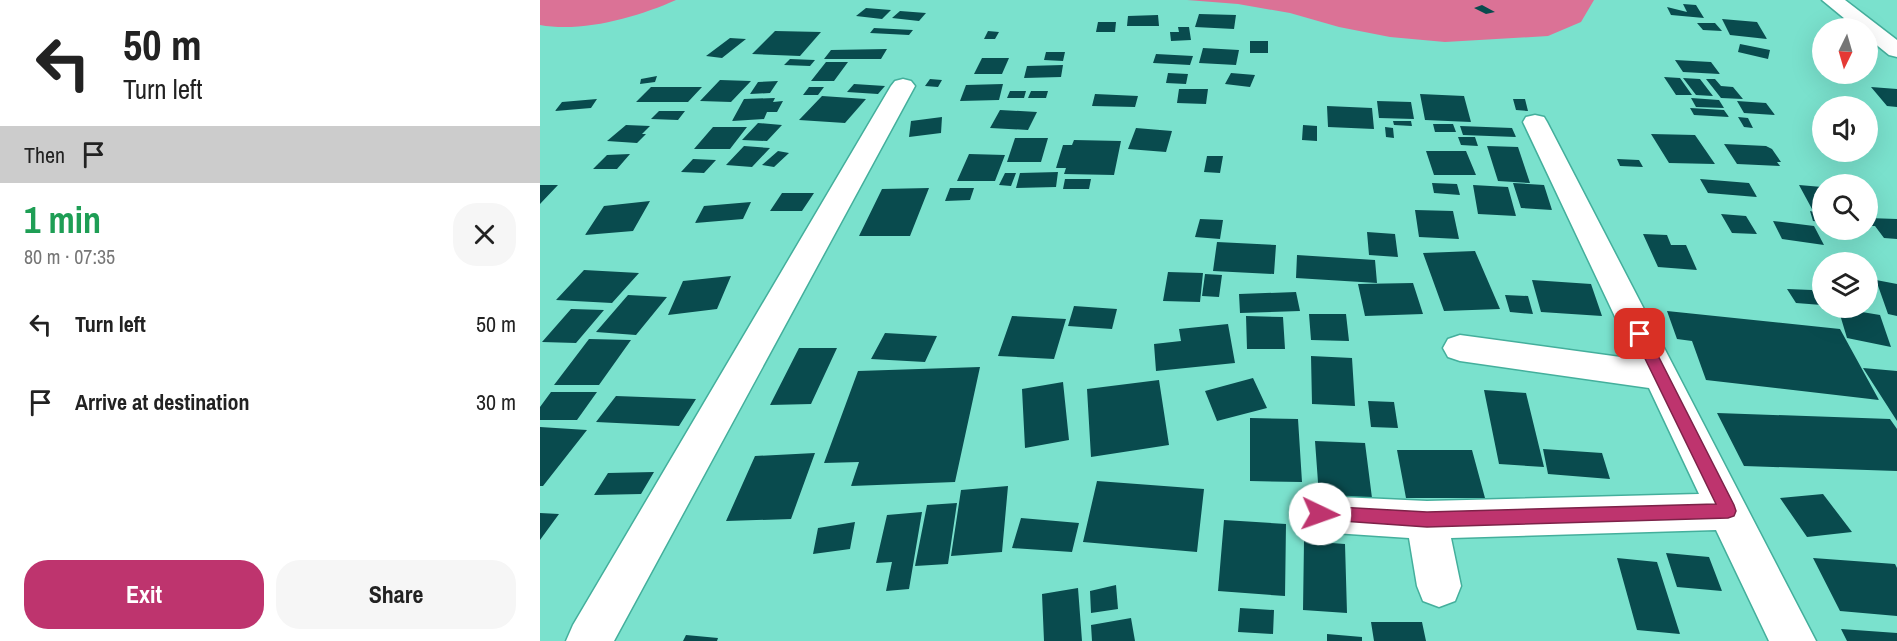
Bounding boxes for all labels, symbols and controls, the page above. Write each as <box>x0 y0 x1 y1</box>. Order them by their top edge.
text: 50 m <box>123 17 202 73</box>
north arrow <box>1812 18 1878 84</box>
map controls <box>1812 18 1878 318</box>
icon: left <box>24 24 102 102</box>
text: Turn left <box>123 71 202 107</box>
button: sound <box>1812 96 1878 162</box>
icon: arrive <box>77 138 110 171</box>
text: Then <box>24 140 65 170</box>
button: search <box>1812 174 1878 240</box>
text: 1 min <box>24 196 101 244</box>
button: close <box>453 203 516 266</box>
text: 80 m · 07:35 <box>24 243 115 270</box>
button: layers <box>1812 252 1878 318</box>
icon: left <box>24 308 57 341</box>
pin <box>1614 308 1665 359</box>
text: Turn left <box>75 309 146 339</box>
text: 50 m <box>476 309 516 339</box>
icon: arrive <box>1623 317 1656 350</box>
icon: arrive <box>24 386 57 419</box>
text: Arrive at destination <box>75 387 249 417</box>
text: 30 m <box>476 387 516 417</box>
position arrow <box>1288 482 1352 546</box>
button: Exit <box>24 560 264 629</box>
button: Share <box>276 560 516 629</box>

